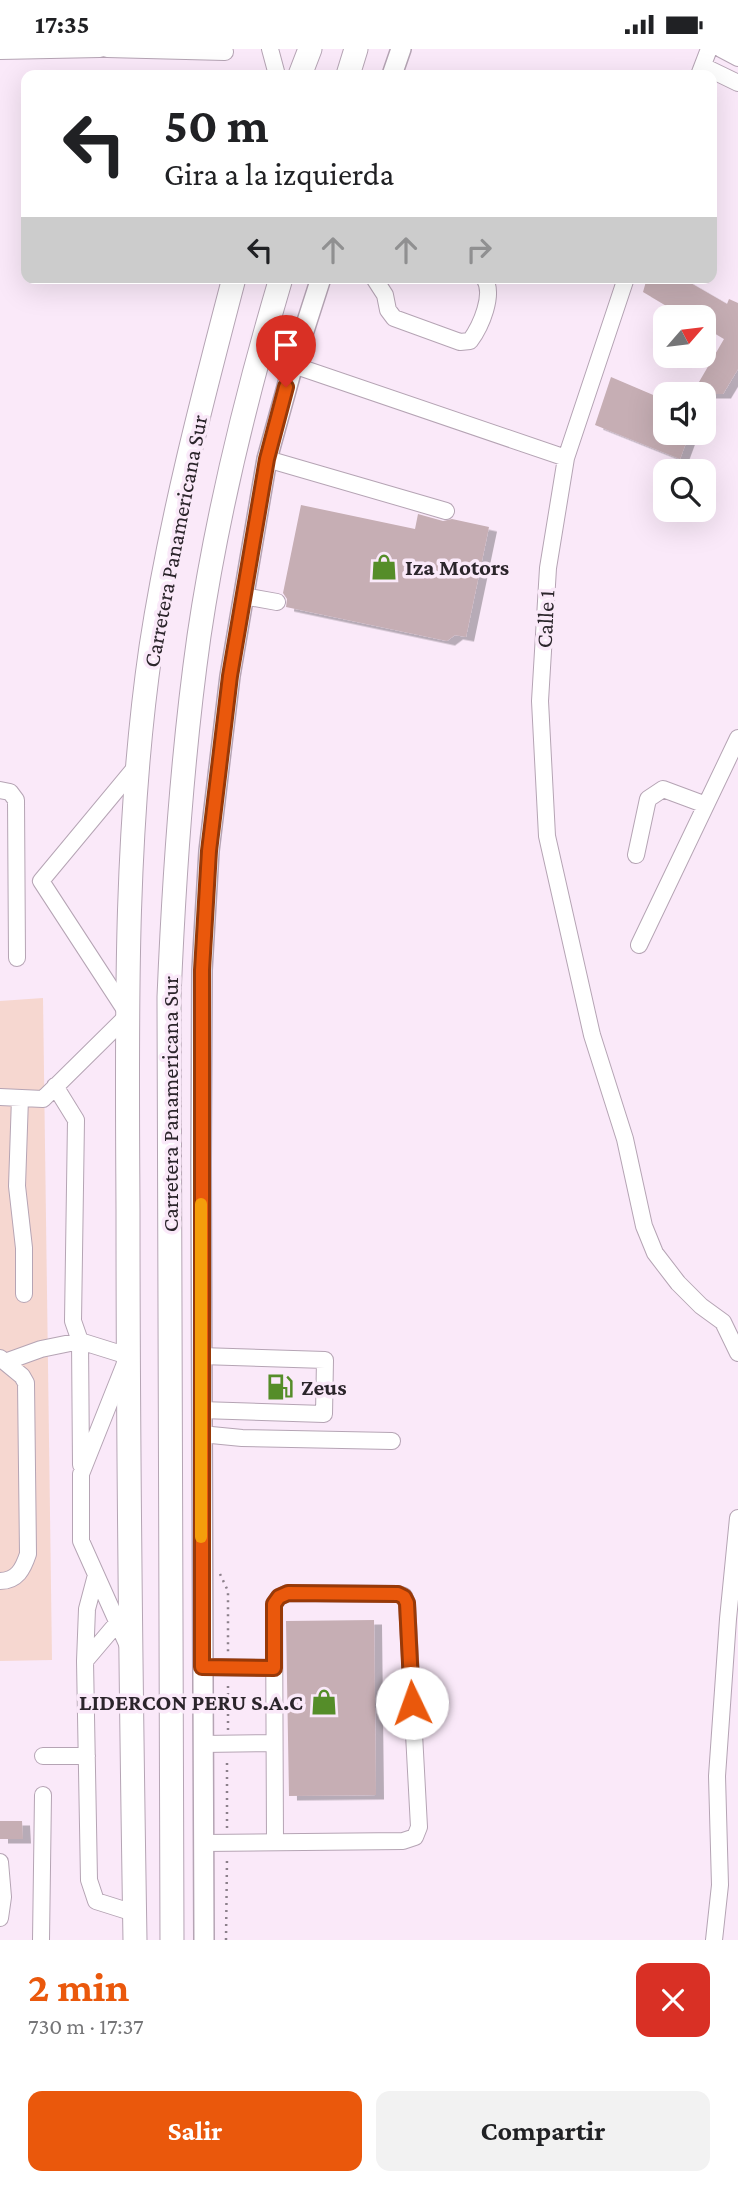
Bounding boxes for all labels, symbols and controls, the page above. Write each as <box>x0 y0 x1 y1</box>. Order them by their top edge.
text: 17:35 <box>35 10 90 39</box>
icon: left <box>49 98 140 189</box>
text: 50 m <box>164 98 269 153</box>
text: Gira a la izquierda <box>164 156 394 192</box>
icon: left <box>241 231 279 269</box>
icon: ahead <box>314 231 352 269</box>
icon: ahead <box>387 231 425 269</box>
icon: right <box>460 231 498 269</box>
north arrow <box>653 305 716 367</box>
map controls <box>653 305 716 522</box>
pin <box>256 315 316 387</box>
icon: arrive <box>267 326 305 364</box>
button: sound <box>653 382 716 445</box>
street label: Carretera Panamericana Sur <box>138 413 212 669</box>
button: search <box>653 459 716 522</box>
shop icon: Iza Motors <box>369 552 399 582</box>
place label: Iza Motors <box>405 554 509 580</box>
street label: Calle 1 <box>530 589 560 649</box>
street label: Carretera Panamericana Sur <box>157 976 183 1232</box>
fuel station icon: Zeus <box>265 1372 295 1402</box>
place label: Zeus <box>301 1374 347 1400</box>
position arrow <box>375 1666 449 1740</box>
shop icon: LIDERCON PERU S.A.C <box>309 1687 339 1717</box>
place label: LIDERCON PERU S.A.C <box>79 1689 303 1715</box>
text: 2 min <box>28 1963 129 2010</box>
button: close <box>636 1963 710 2037</box>
text: 730 m · 17:37 <box>28 2013 144 2039</box>
button: Salir <box>28 2091 362 2171</box>
button: Compartir <box>376 2091 710 2171</box>

